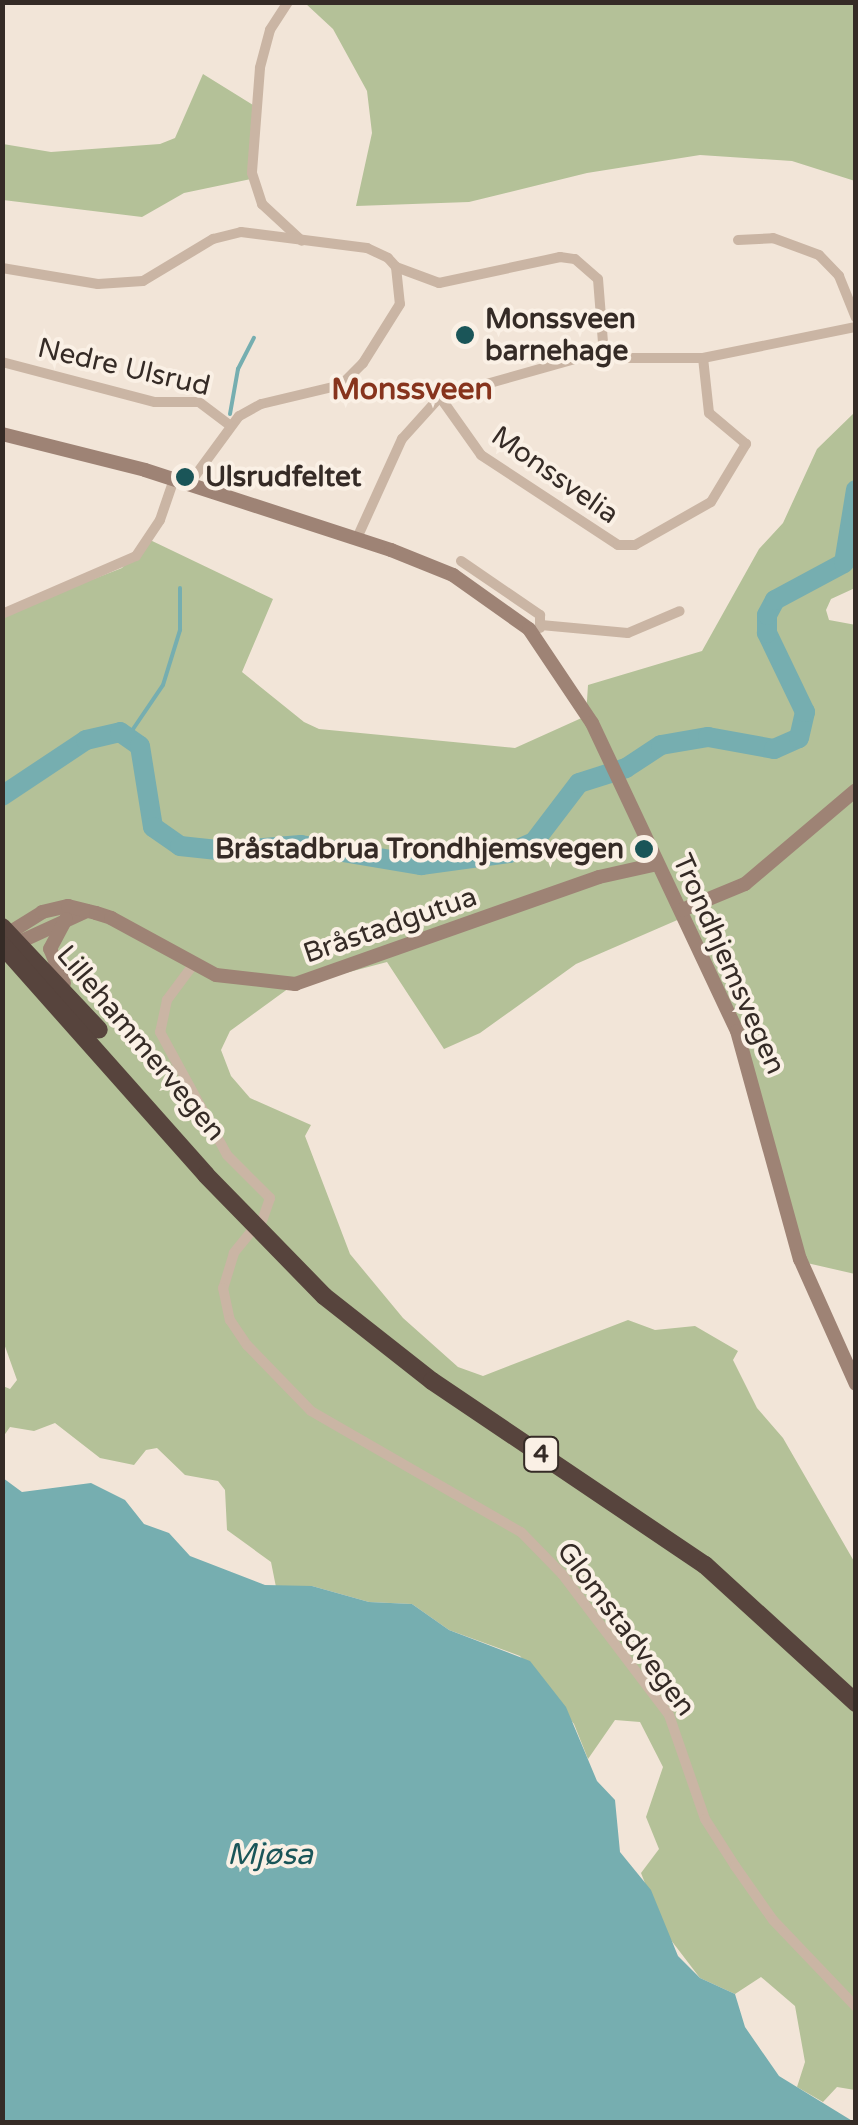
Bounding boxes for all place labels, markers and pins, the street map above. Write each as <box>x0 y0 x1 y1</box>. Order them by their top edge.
place label: Monssveen barnehage <box>485 302 636 368</box>
marker: Monssveen barnehage <box>454 324 476 346</box>
place label: Ulsrudfeltet <box>205 460 361 494</box>
marker: Ulsrudfeltet <box>174 466 196 488</box>
place label: Bråstadbrua Trondhjemsvegen <box>215 832 624 866</box>
marker: Bråstadbrua Trondhjemsvegen <box>633 838 655 860</box>

